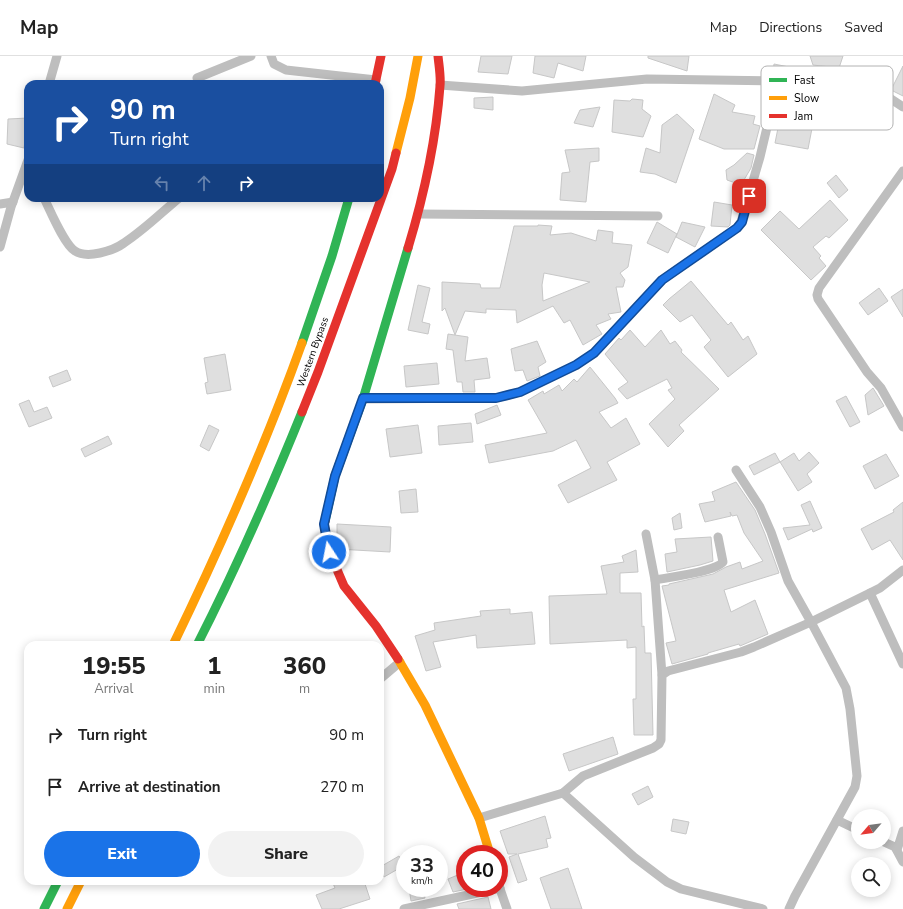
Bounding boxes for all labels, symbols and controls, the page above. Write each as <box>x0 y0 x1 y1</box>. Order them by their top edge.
text: Map <box>20 15 58 41</box>
text: Map <box>710 18 737 37</box>
text: Directions <box>759 18 822 37</box>
text: Saved <box>844 18 883 37</box>
legend <box>761 66 893 130</box>
text: Fast <box>794 73 815 88</box>
text: 90 m <box>110 91 176 129</box>
text: Slow <box>794 91 819 106</box>
icon: right <box>44 96 96 148</box>
text: Jam <box>793 109 813 124</box>
text: Turn right <box>110 127 189 151</box>
icon: left <box>151 172 173 194</box>
icon: ahead <box>193 172 215 194</box>
icon: right <box>235 172 257 194</box>
pin <box>732 179 766 213</box>
icon: arrive <box>738 185 760 207</box>
street label: Western Bypass <box>294 315 332 389</box>
position arrow <box>308 531 350 573</box>
text: 19:55 <box>82 650 146 682</box>
text: 1 <box>207 650 222 682</box>
text: 360 <box>283 650 326 682</box>
text: Arrival <box>94 680 133 698</box>
text: min <box>204 680 225 698</box>
text: m <box>299 680 310 698</box>
icon: right <box>44 724 66 746</box>
text: Turn right <box>78 725 147 745</box>
text: 90 m <box>329 725 364 745</box>
icon: arrive <box>44 776 66 798</box>
text: Arrive at destination <box>78 777 221 797</box>
text: 270 m <box>320 777 364 797</box>
north arrow <box>851 809 891 849</box>
map controls <box>851 809 891 897</box>
button: Exit <box>44 831 200 877</box>
button: Share <box>208 831 364 877</box>
speed limit sign: 40 <box>456 845 508 897</box>
text: 33 <box>410 852 434 879</box>
button: search <box>851 857 891 897</box>
text: km/h <box>411 874 433 888</box>

